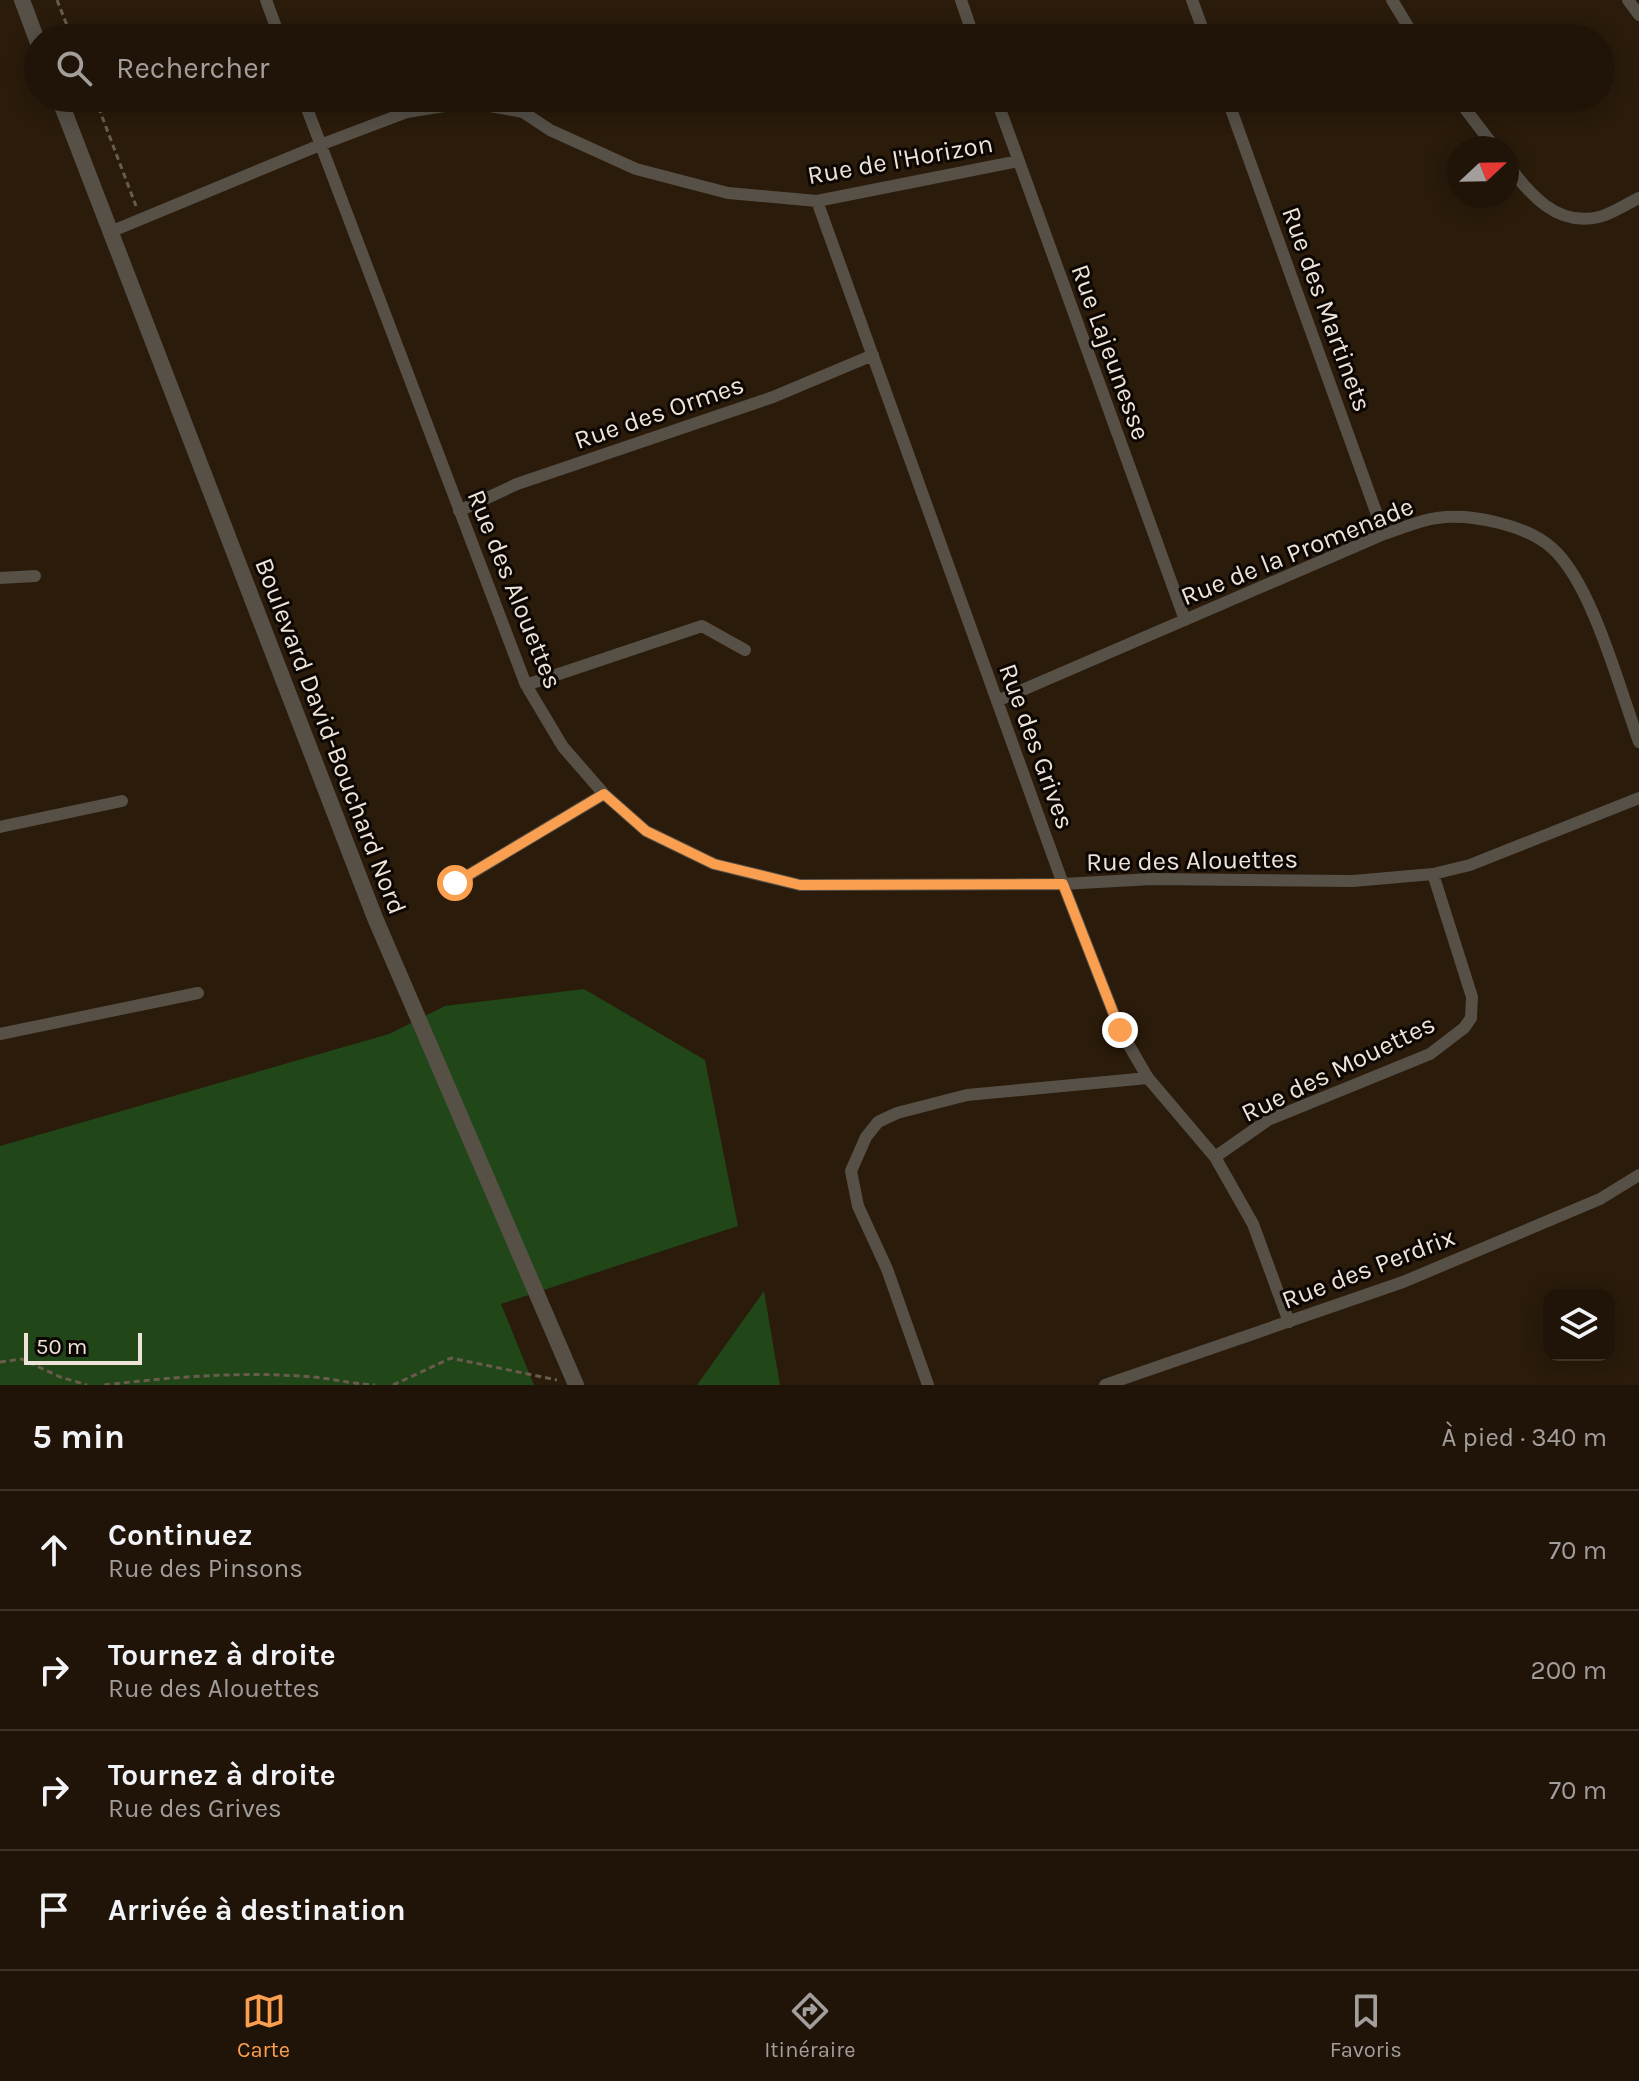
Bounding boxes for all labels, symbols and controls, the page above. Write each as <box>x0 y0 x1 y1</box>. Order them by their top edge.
search box <box>24 24 1615 112</box>
icon: search <box>52 46 96 90</box>
text: Rechercher <box>116 50 269 86</box>
street label: Rue de l'Horizon <box>805 128 995 191</box>
north arrow <box>1447 136 1519 208</box>
street label: Rue des Martinets <box>1275 203 1378 416</box>
street label: Rue Lajeunesse <box>1064 260 1157 444</box>
street label: Rue des Ormes <box>570 369 748 456</box>
street label: Rue des Alouettes <box>460 485 569 693</box>
street label: Rue de la Promenade <box>1176 491 1418 612</box>
street label: Boulevard David-Bouchard Nord <box>248 554 413 919</box>
street label: Rue des Grives <box>992 659 1081 833</box>
street label: Rue des Alouettes <box>1086 843 1298 878</box>
route start <box>437 865 473 901</box>
street label: Rue des Mouettes <box>1236 1008 1440 1129</box>
route end <box>1102 1012 1138 1048</box>
street label: Rue des Perdrix <box>1277 1221 1459 1316</box>
map controls <box>1543 1289 1615 1361</box>
button: layers <box>1543 1289 1615 1361</box>
scale bar <box>24 1329 142 1365</box>
text: 50 m <box>36 1334 87 1360</box>
text: 5 min <box>32 1417 125 1457</box>
text: À pied · 340 m <box>1441 1422 1607 1453</box>
text: Continuez <box>108 1517 253 1553</box>
icon: ahead <box>32 1528 76 1572</box>
text: 70 m <box>1549 1535 1607 1566</box>
text: Rue des Pinsons <box>108 1553 303 1584</box>
text: Tournez à droite <box>108 1637 336 1673</box>
icon: right <box>32 1648 76 1692</box>
text: 200 m <box>1531 1655 1607 1686</box>
text: Rue des Alouettes <box>108 1673 320 1704</box>
text: Tournez à droite <box>108 1757 336 1793</box>
icon: right <box>32 1768 76 1812</box>
text: 70 m <box>1549 1775 1607 1806</box>
text: Rue des Grives <box>108 1793 282 1824</box>
icon: arrive <box>32 1888 76 1932</box>
text: Arrivée à destination <box>108 1892 406 1928</box>
tab: Carte <box>237 1989 290 2063</box>
tab: Itinéraire <box>764 1989 856 2063</box>
tab: Favoris <box>1330 1989 1402 2063</box>

